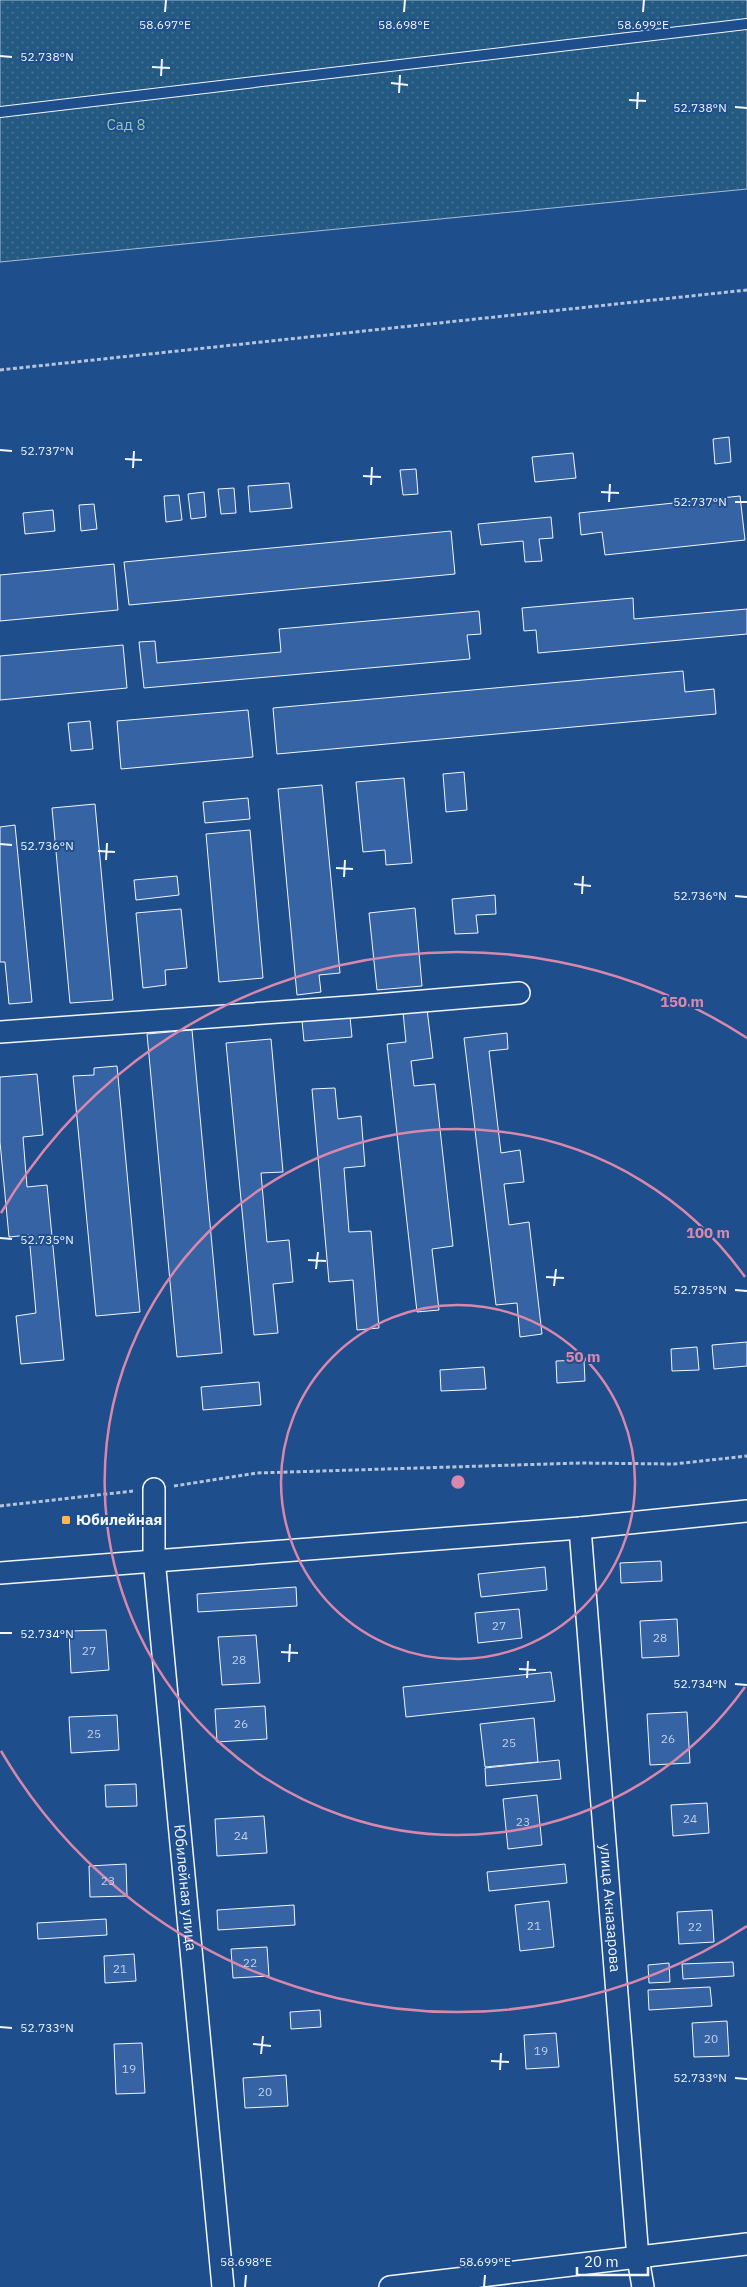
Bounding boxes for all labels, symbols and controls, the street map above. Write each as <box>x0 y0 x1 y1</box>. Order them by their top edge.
text: 58.697°E <box>139 17 191 32</box>
text: 58.698°E <box>378 17 430 32</box>
text: 58.699°E <box>617 17 669 32</box>
text: 52.738°N <box>20 49 74 64</box>
text: 52.738°N <box>673 100 727 115</box>
park label: Сад 8 <box>106 115 146 134</box>
text: 52.737°N <box>20 443 74 458</box>
text: 52.737°N <box>673 494 727 509</box>
text: 52.736°N <box>20 838 74 853</box>
text: 52.736°N <box>673 888 727 903</box>
text: 150 m <box>660 992 704 1011</box>
text: 100 m <box>686 1223 730 1242</box>
text: 52.735°N <box>20 1232 74 1247</box>
text: 52.735°N <box>673 1282 727 1297</box>
text: 50 m <box>566 1347 600 1366</box>
centre of rings <box>449 1473 467 1491</box>
place label: Юбилейная <box>76 1510 162 1529</box>
marker: Юбилейная <box>60 1514 72 1526</box>
house number: 27 <box>492 1618 506 1633</box>
text: 52.734°N <box>20 1626 74 1641</box>
house number: 28 <box>653 1630 667 1645</box>
house number: 27 <box>82 1643 96 1658</box>
house number: 28 <box>232 1652 246 1667</box>
text: 52.734°N <box>673 1676 727 1691</box>
house number: 26 <box>234 1716 248 1731</box>
house number: 25 <box>87 1726 101 1741</box>
house number: 26 <box>661 1731 675 1746</box>
house number: 25 <box>502 1735 516 1750</box>
house number: 24 <box>683 1811 697 1826</box>
house number: 23 <box>516 1814 530 1829</box>
street label: Юбилейная улица <box>170 1823 201 1952</box>
house number: 24 <box>234 1828 248 1843</box>
street label: улица Акназарова <box>596 1843 625 1973</box>
house number: 23 <box>101 1873 115 1888</box>
house number: 21 <box>527 1918 541 1933</box>
house number: 22 <box>688 1919 702 1934</box>
house number: 22 <box>243 1955 257 1970</box>
house number: 21 <box>113 1961 127 1976</box>
text: 52.733°N <box>20 2020 74 2035</box>
house number: 20 <box>704 2031 718 2046</box>
house number: 19 <box>534 2043 548 2058</box>
house number: 19 <box>122 2061 136 2076</box>
text: 52.733°N <box>673 2070 727 2085</box>
house number: 20 <box>258 2084 272 2099</box>
scale bar <box>577 2244 648 2276</box>
text: 20 m <box>584 2252 619 2271</box>
text: 58.698°E <box>220 2254 272 2269</box>
text: 58.699°E <box>459 2254 511 2269</box>

